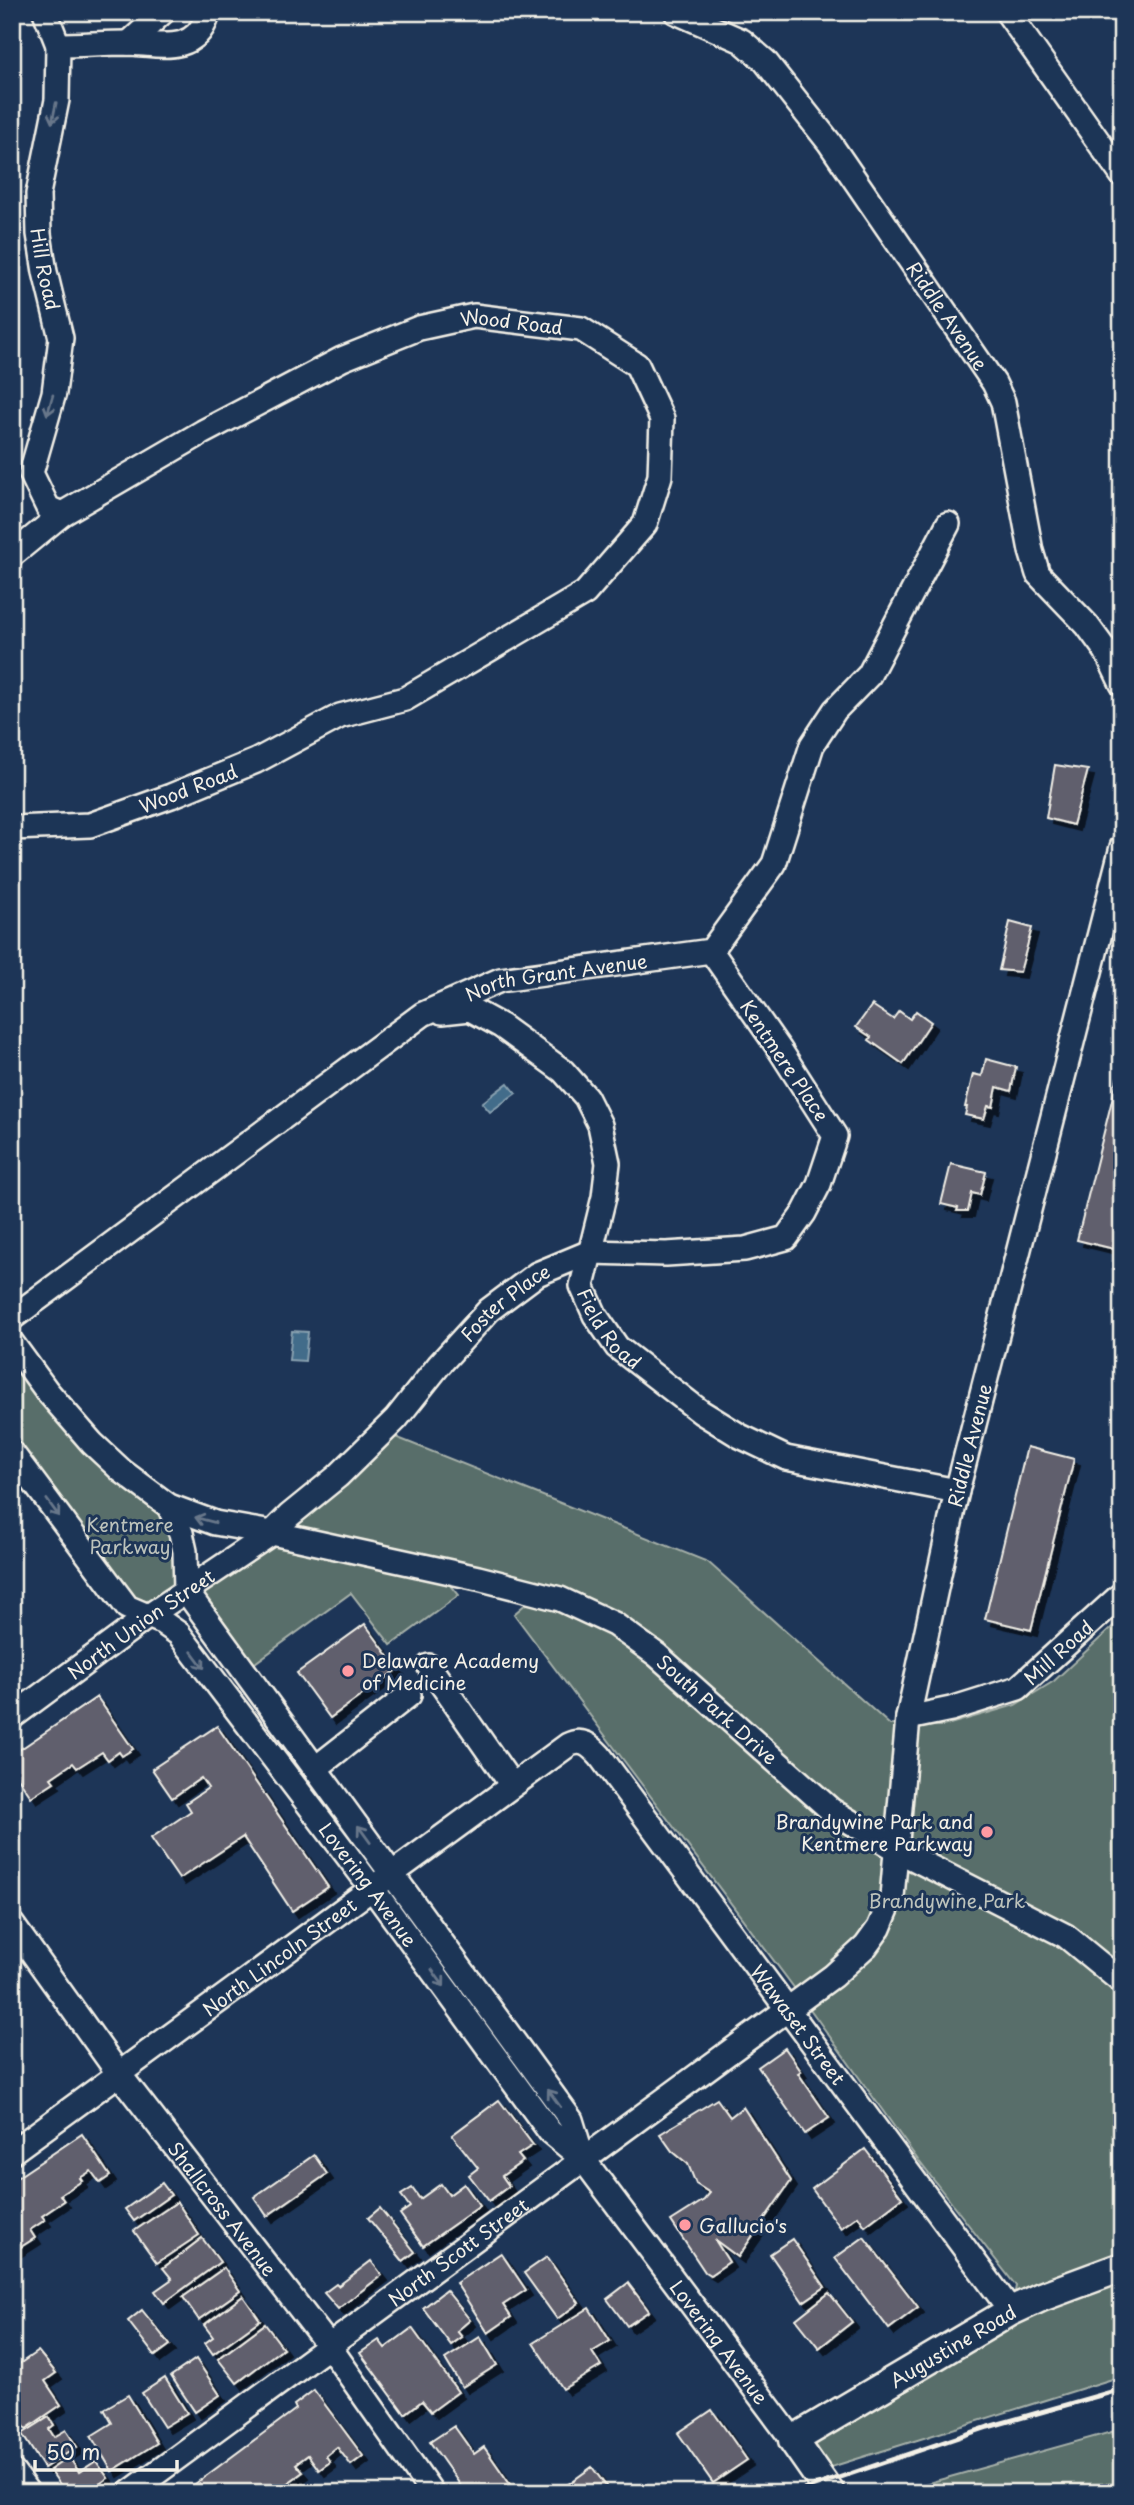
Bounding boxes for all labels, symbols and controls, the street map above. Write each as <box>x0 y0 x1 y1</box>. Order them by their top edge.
one-way arrow <box>47 101 61 124</box>
street label: Hill Road <box>24 226 68 313</box>
street label: Riddle Avenue <box>900 255 995 376</box>
street label: Wood Road <box>458 301 565 341</box>
one-way arrow <box>43 394 56 416</box>
street label: Wood Road <box>135 756 241 820</box>
street label: North Grant Avenue <box>460 946 649 1008</box>
street label: Kentmere Place <box>734 994 836 1126</box>
street label: Foster Place <box>453 1256 554 1347</box>
street label: Field Road <box>571 1284 648 1375</box>
street label: Riddle Avenue <box>940 1380 998 1510</box>
one-way arrow <box>45 1498 60 1516</box>
park label: Kentmere Parkway <box>86 1510 174 1560</box>
one-way arrow <box>195 1513 217 1526</box>
street label: North Union Street <box>61 1562 220 1686</box>
street label: Mill Road <box>1017 1613 1099 1691</box>
place label: Delaware Academy of Medicine <box>362 1646 539 1696</box>
street label: South Park Drive <box>651 1648 784 1771</box>
one-way arrow <box>191 1650 206 1668</box>
marker: Delaware Academy of Medicine <box>340 1663 356 1679</box>
place label: Brandywine Park and Kentmere Parkway <box>775 1807 973 1857</box>
street label: Lovering Avenue <box>313 1816 424 1952</box>
marker: Brandywine Park and Kentmere Parkway <box>979 1824 995 1840</box>
one-way arrow <box>357 1825 371 1844</box>
park label: Brandywine Park <box>869 1886 1026 1914</box>
street label: North Lincoln Street <box>196 1890 362 2022</box>
street label: Wawaset Street <box>744 1958 853 2091</box>
one-way arrow <box>430 1969 445 1988</box>
one-way arrow <box>547 2089 562 2108</box>
street label: Shallcross Avenue <box>162 2135 284 2282</box>
street label: North Scott Street <box>382 2191 534 2312</box>
place label: Gallucio's <box>699 2211 787 2239</box>
marker: Gallucio's <box>677 2217 693 2233</box>
street label: Lovering Avenue <box>664 2274 775 2410</box>
street label: Augustine Road <box>884 2297 1021 2394</box>
scale bar <box>35 2428 177 2472</box>
text: 50 m <box>46 2435 100 2467</box>

